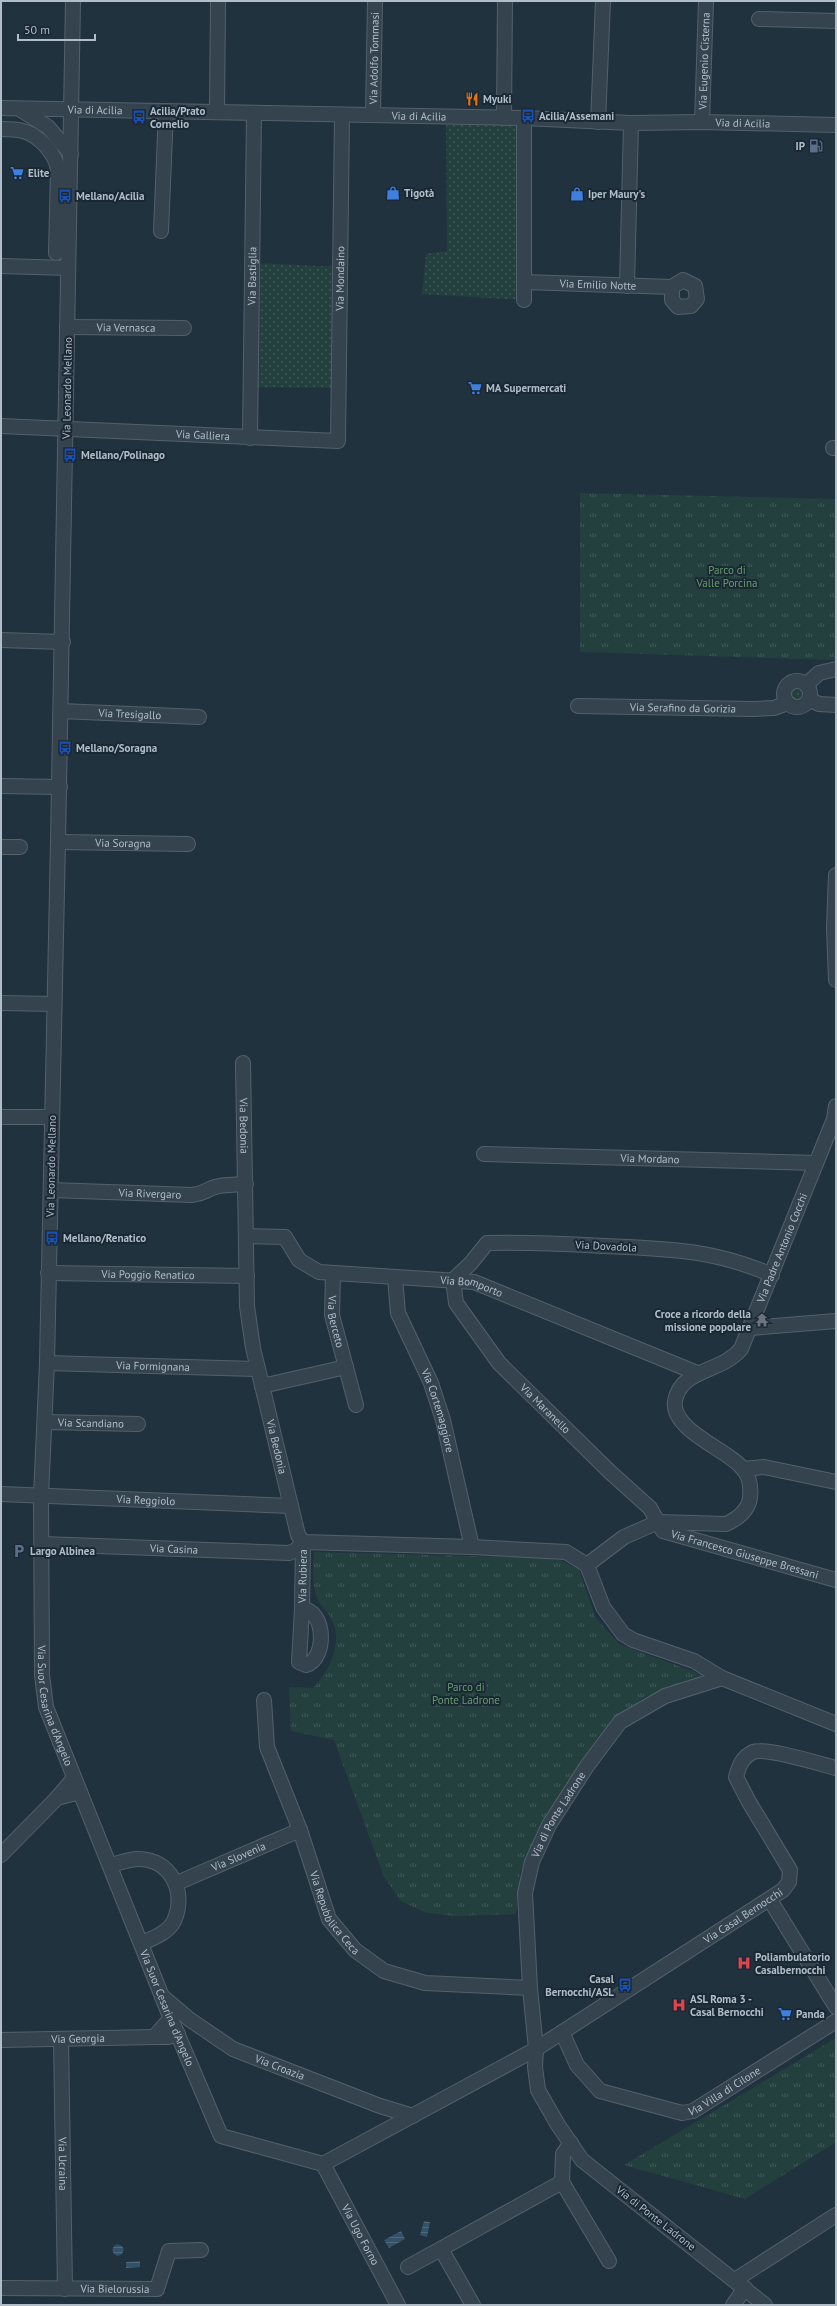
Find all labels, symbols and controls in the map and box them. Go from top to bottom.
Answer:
street label: Via Adolfo Tommasi [366,12,382,105]
street label: Via Eugenio Cisterna [695,12,713,111]
scale bar [18,16,95,42]
text: 50 m [24,22,50,37]
restaurant icon: Myuki [464,91,480,107]
place label: Myuki [483,92,511,106]
street label: Via di Acilia [66,102,123,117]
place label: Acilia/Prato Cornelio [150,104,205,131]
street label: Via di Acilia [390,108,447,124]
bus stop icon: Acilia/Assemani [520,108,536,124]
bus stop icon: Acilia/Prato Cornelio [131,109,147,125]
place label: Acilia/Assemani [539,109,614,123]
street label: Via di Acilia [714,115,770,131]
fuel station icon: IP [808,138,824,154]
place label: IP [796,139,806,153]
supermarket icon: Elite [9,165,25,181]
place label: Elite [28,166,50,180]
shop icon: Tigotà [385,185,401,201]
place label: Tigotà [404,186,434,200]
shop icon: Iper Maury's [569,186,585,202]
place label: Iper Maury's [588,187,646,201]
bus stop icon: Mellano/Acilia [57,188,73,204]
place label: Mellano/Acilia [76,189,145,203]
street label: Via Mondaino [333,246,347,312]
street label: Via Bastiglia [245,247,259,306]
street label: Via Emilio Notte [558,276,637,293]
street label: Via Vernasca [96,320,155,335]
street label: Via Leonardo Mellano [59,337,75,440]
supermarket icon: MA Supermercati [467,380,483,396]
place label: MA Supermercati [486,381,566,395]
street label: Via Galliera [175,427,230,443]
bus stop icon: Mellano/Polinago [62,447,78,463]
place label: Mellano/Polinago [81,448,165,462]
park label: Parco di Valle Porcina [696,563,757,590]
street label: Via Serafino da Gorizia [629,700,736,716]
street label: Via Tresigallo [97,706,162,722]
bus stop icon: Mellano/Soragna [57,740,73,756]
place label: Mellano/Soragna [76,741,157,755]
street label: Via Soragna [94,836,151,850]
street label: Via Bedonia [237,1097,251,1154]
street label: Via Leonardo Mellano [43,1115,59,1218]
street label: Via Mordano [619,1151,680,1166]
street label: Via Rivergaro [117,1185,182,1202]
street label: Via Padre Antonio Cocchi [753,1191,810,1306]
bus stop icon: Mellano/Renatico [44,1230,60,1246]
place label: Mellano/Renatico [63,1231,146,1245]
street label: Via Dovadola [574,1237,637,1255]
street label: Via Poggio Renatico [100,1267,195,1282]
street label: Via Bomporto [439,1273,505,1300]
street label: Via Berceto [325,1294,347,1349]
place label: Croce a ricordo della missione popolare [655,1307,751,1334]
temple icon: Croce a ricordo della missione popolare [754,1312,770,1328]
street label: Via Formignana [115,1358,190,1374]
street label: Via Cortemaggiore [418,1365,457,1454]
street label: Via Maranello [516,1380,573,1436]
street label: Via Scandiano [57,1415,124,1431]
street label: Via Bedonia [263,1417,290,1476]
street label: Via Reggiolo [115,1492,176,1508]
street label: Via Francesco Giuseppe Bressani [668,1526,820,1582]
street label: Via Casina [149,1541,198,1557]
parking icon: Largo Albinea [11,1543,27,1559]
place label: Largo Albinea [30,1544,95,1558]
street label: Via Rubiera [295,1549,310,1604]
street label: Via Suor Cesarina d'Angelo [35,1644,76,1768]
park label: Parco di Ponte Ladrone [432,1680,500,1707]
street label: Via di Ponte Ladrone [528,1768,589,1861]
street label: Via Slovenia [208,1839,268,1875]
street label: Via Repubblica Ceca [306,1868,362,1958]
street label: Via Casal Bernocchi [700,1885,785,1947]
street label: Via Suor Cesarina d'Angelo [137,1947,197,2068]
place label: Poliambulatorio Casalbernocchi [755,1950,830,1977]
hospital icon: Poliambulatorio Casalbernocchi [736,1955,752,1971]
place label: Casal Bernocchi/ASL [545,1972,615,1999]
bus stop icon: Casal Bernocchi/ASL [617,1977,633,1993]
place label: ASL Roma 3 - Casal Bernocchi [690,1992,764,2019]
hospital icon: ASL Roma 3 - Casal Bernocchi [671,1997,687,2013]
supermarket icon: Panda [777,2006,793,2022]
place label: Panda [796,2007,825,2021]
street label: Via Georgia [50,2031,105,2046]
street label: Via Croazia [252,2051,307,2083]
street label: Via Villa di Cilone [686,2063,764,2119]
street label: Via Ucraina [56,2136,70,2191]
street label: Via di Ponte Ladrone [613,2182,699,2254]
street label: Via Ugo Forno [338,2201,382,2268]
street label: Via Bielorussia [79,2282,150,2296]

